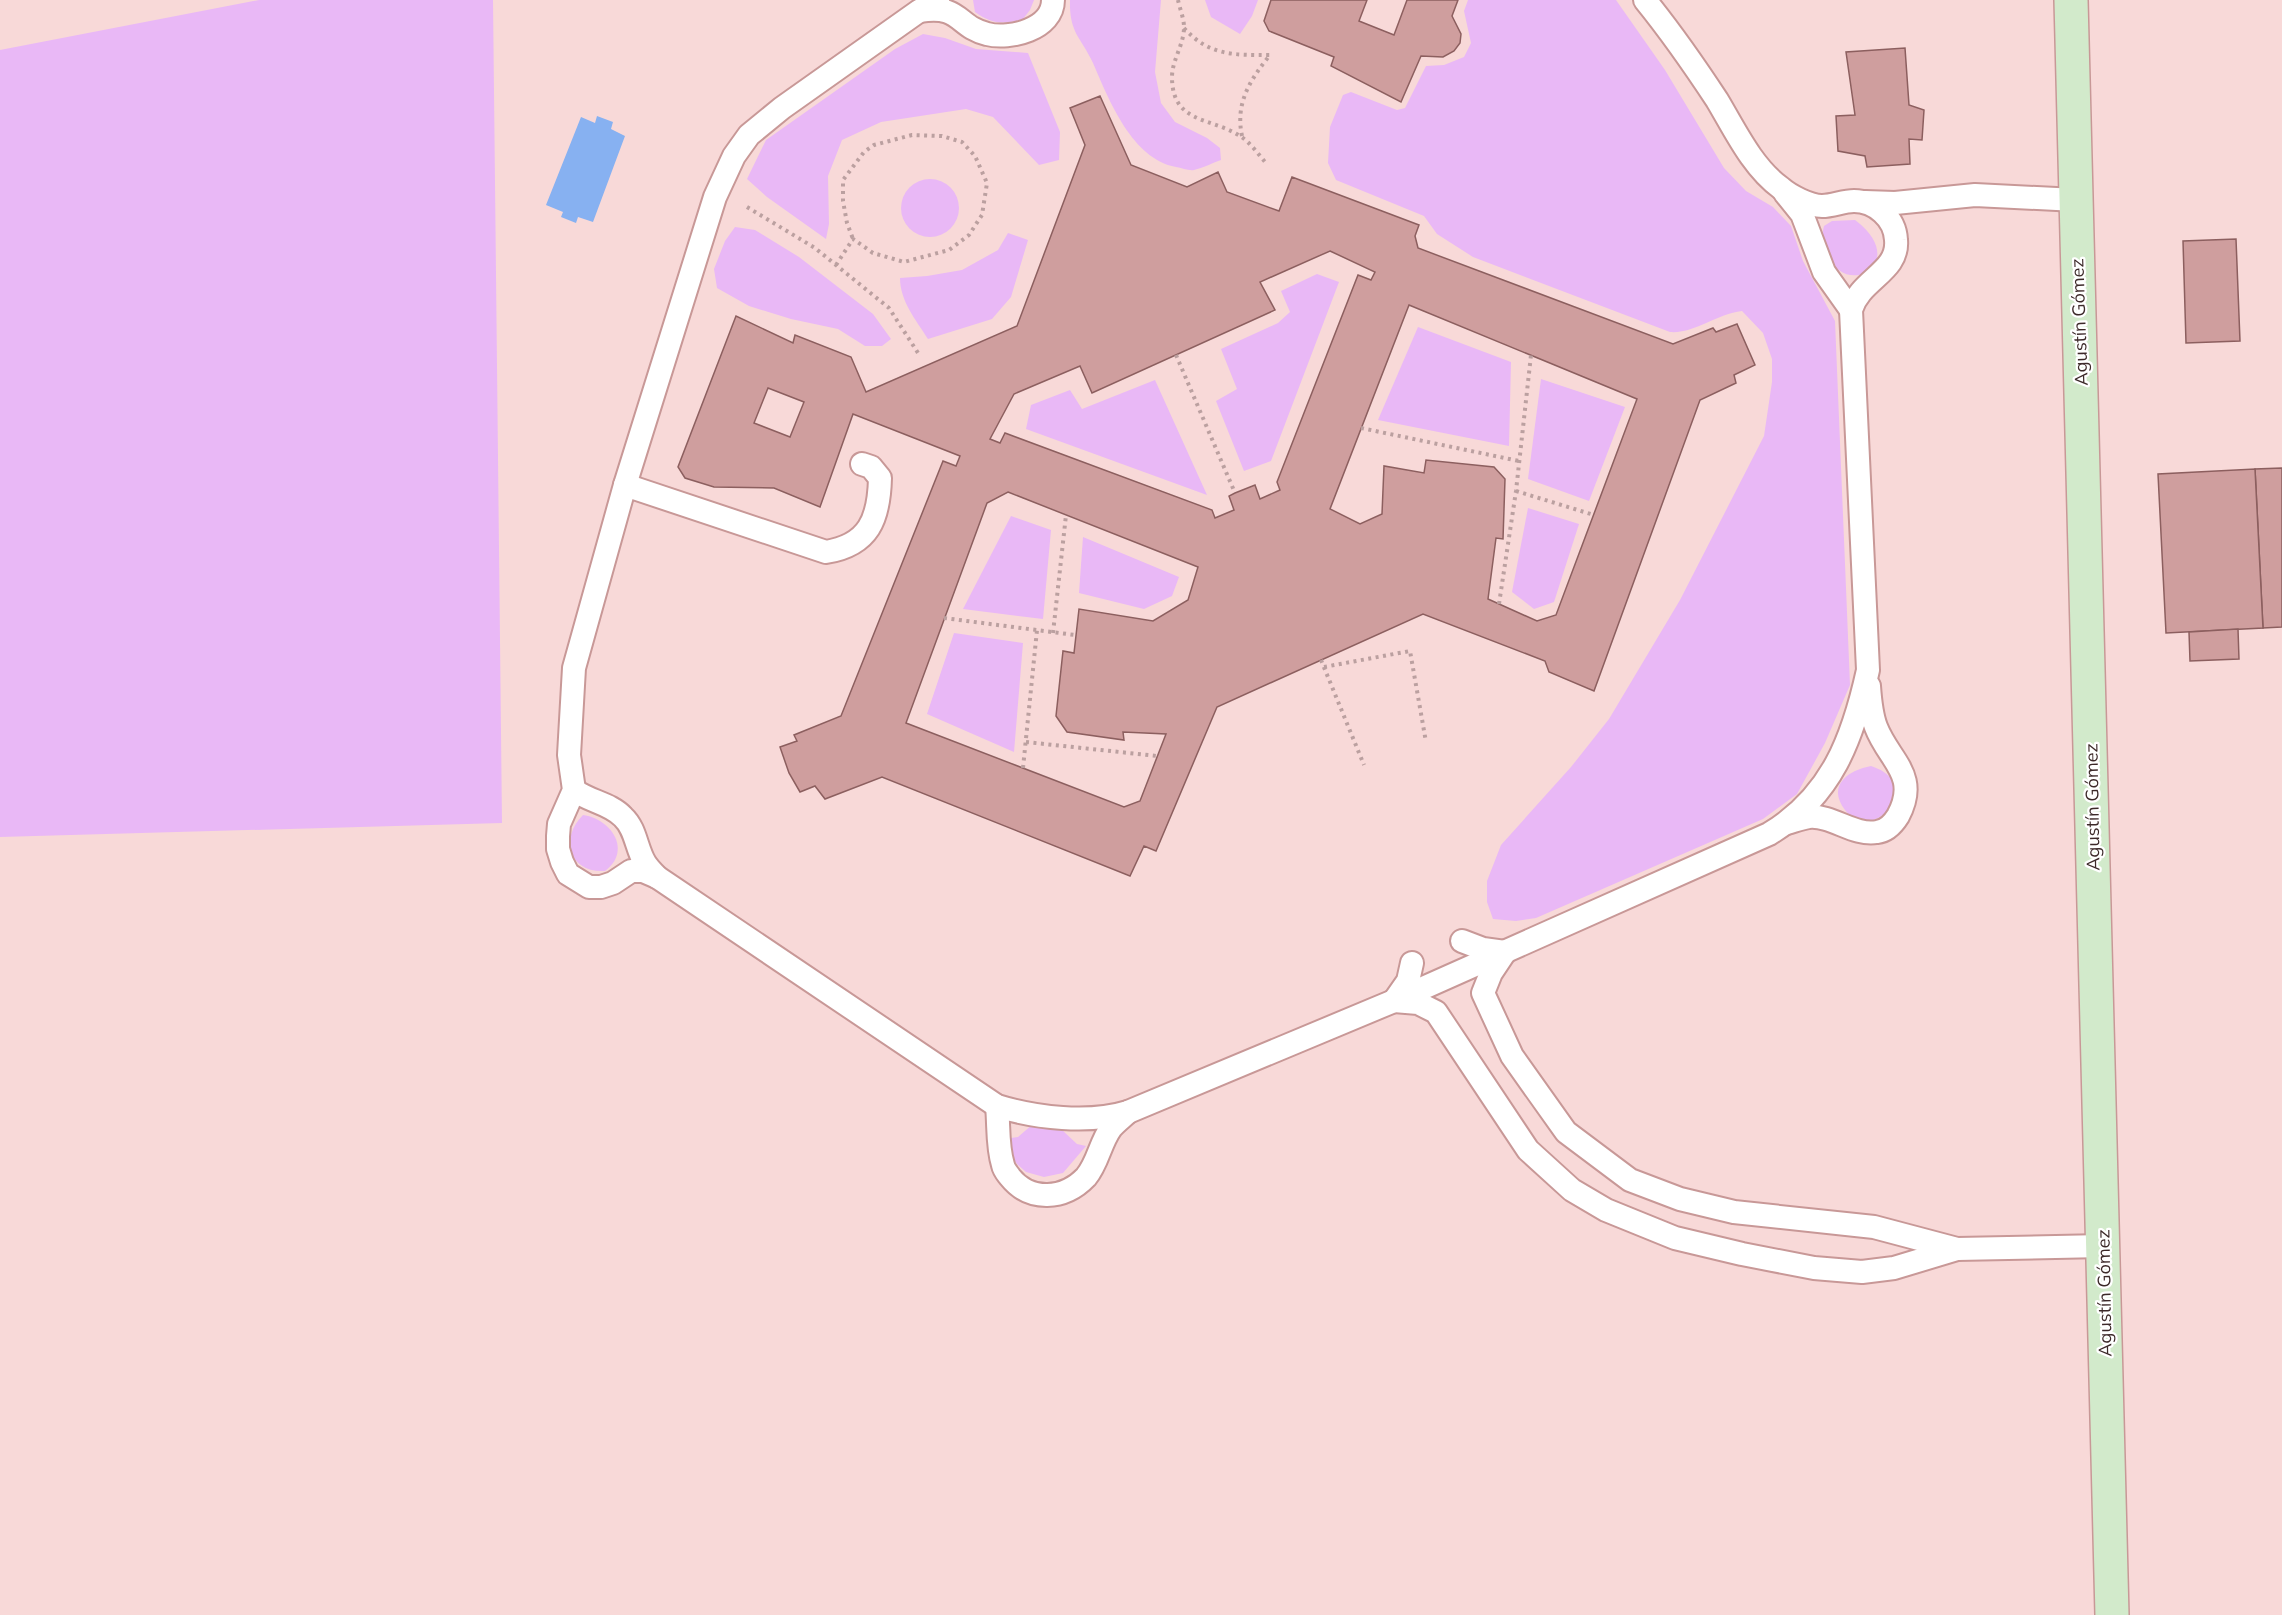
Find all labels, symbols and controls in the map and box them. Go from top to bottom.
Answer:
street label: Agustín Gómez [2065,258,2093,386]
street label: Agustín Gómez [2079,743,2105,871]
street label: Agustín Gómez [2091,1229,2117,1357]

